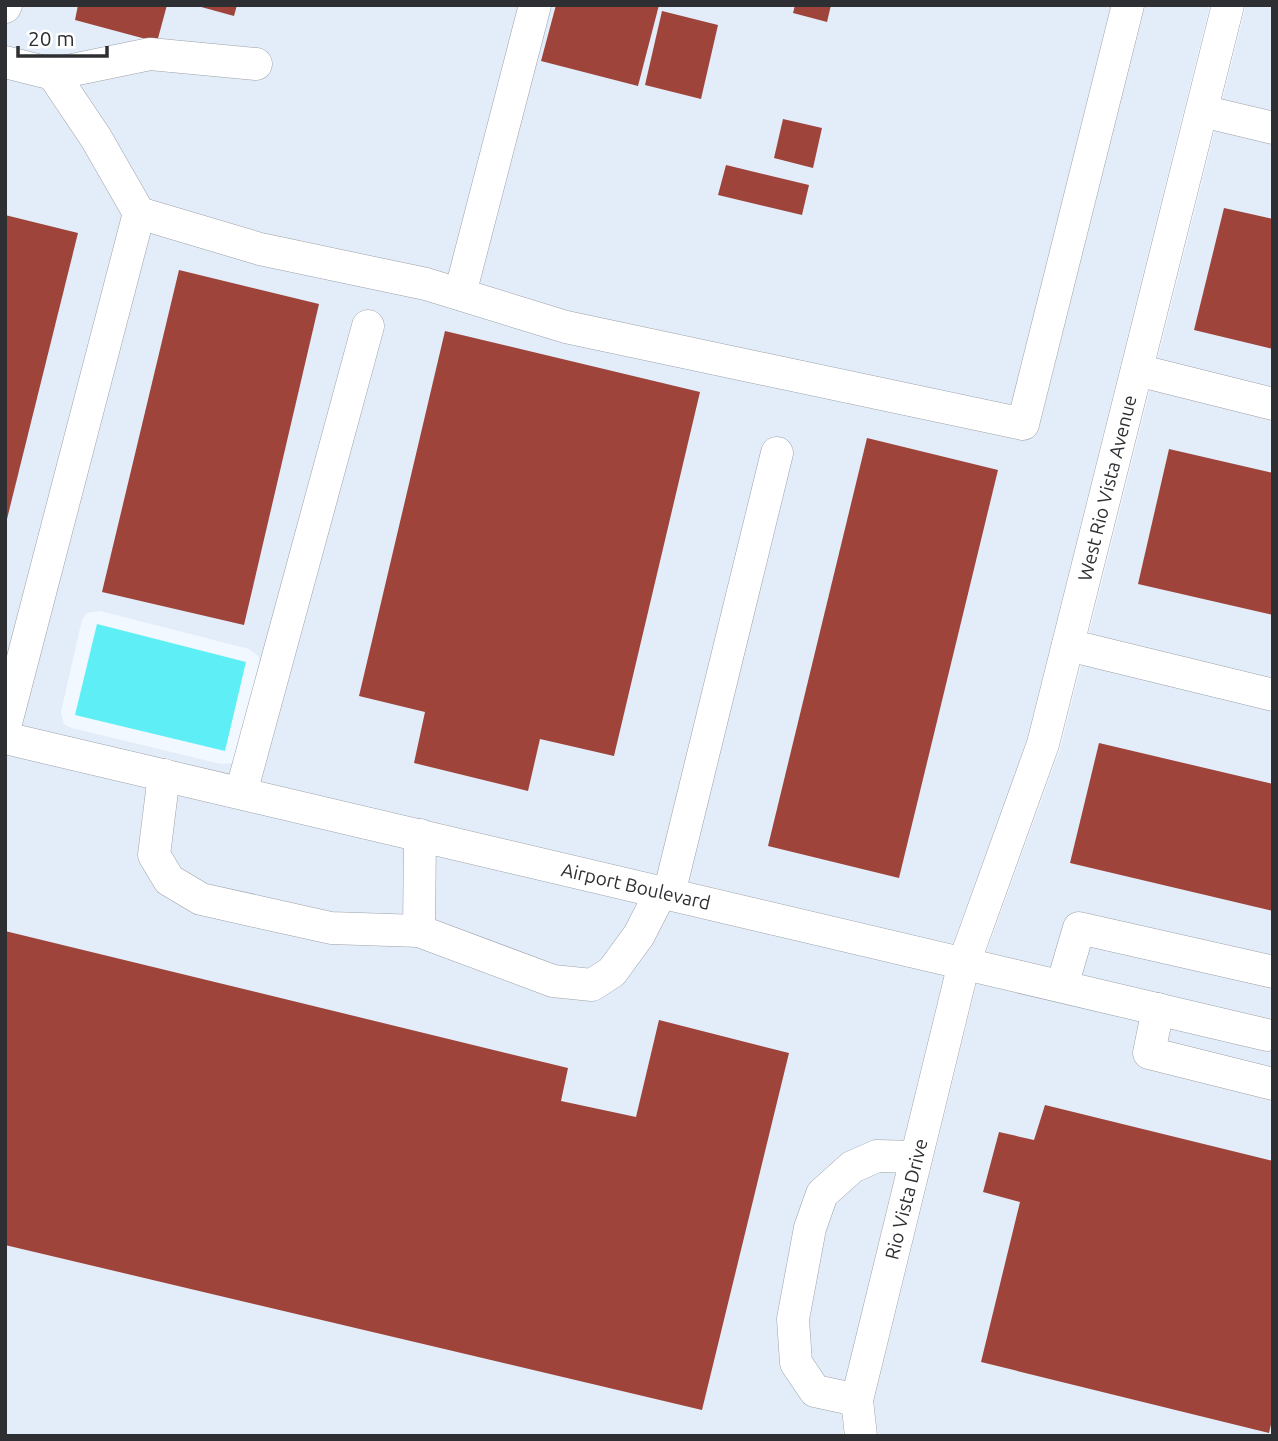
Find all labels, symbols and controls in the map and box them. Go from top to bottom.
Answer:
scale bar [18,14,107,58]
text: 20 m [28,26,75,50]
street label: West Rio Vista Avenue [1073,393,1141,583]
street label: Airport Boulevard [559,858,713,914]
street label: Rio Vista Drive [880,1136,932,1262]

